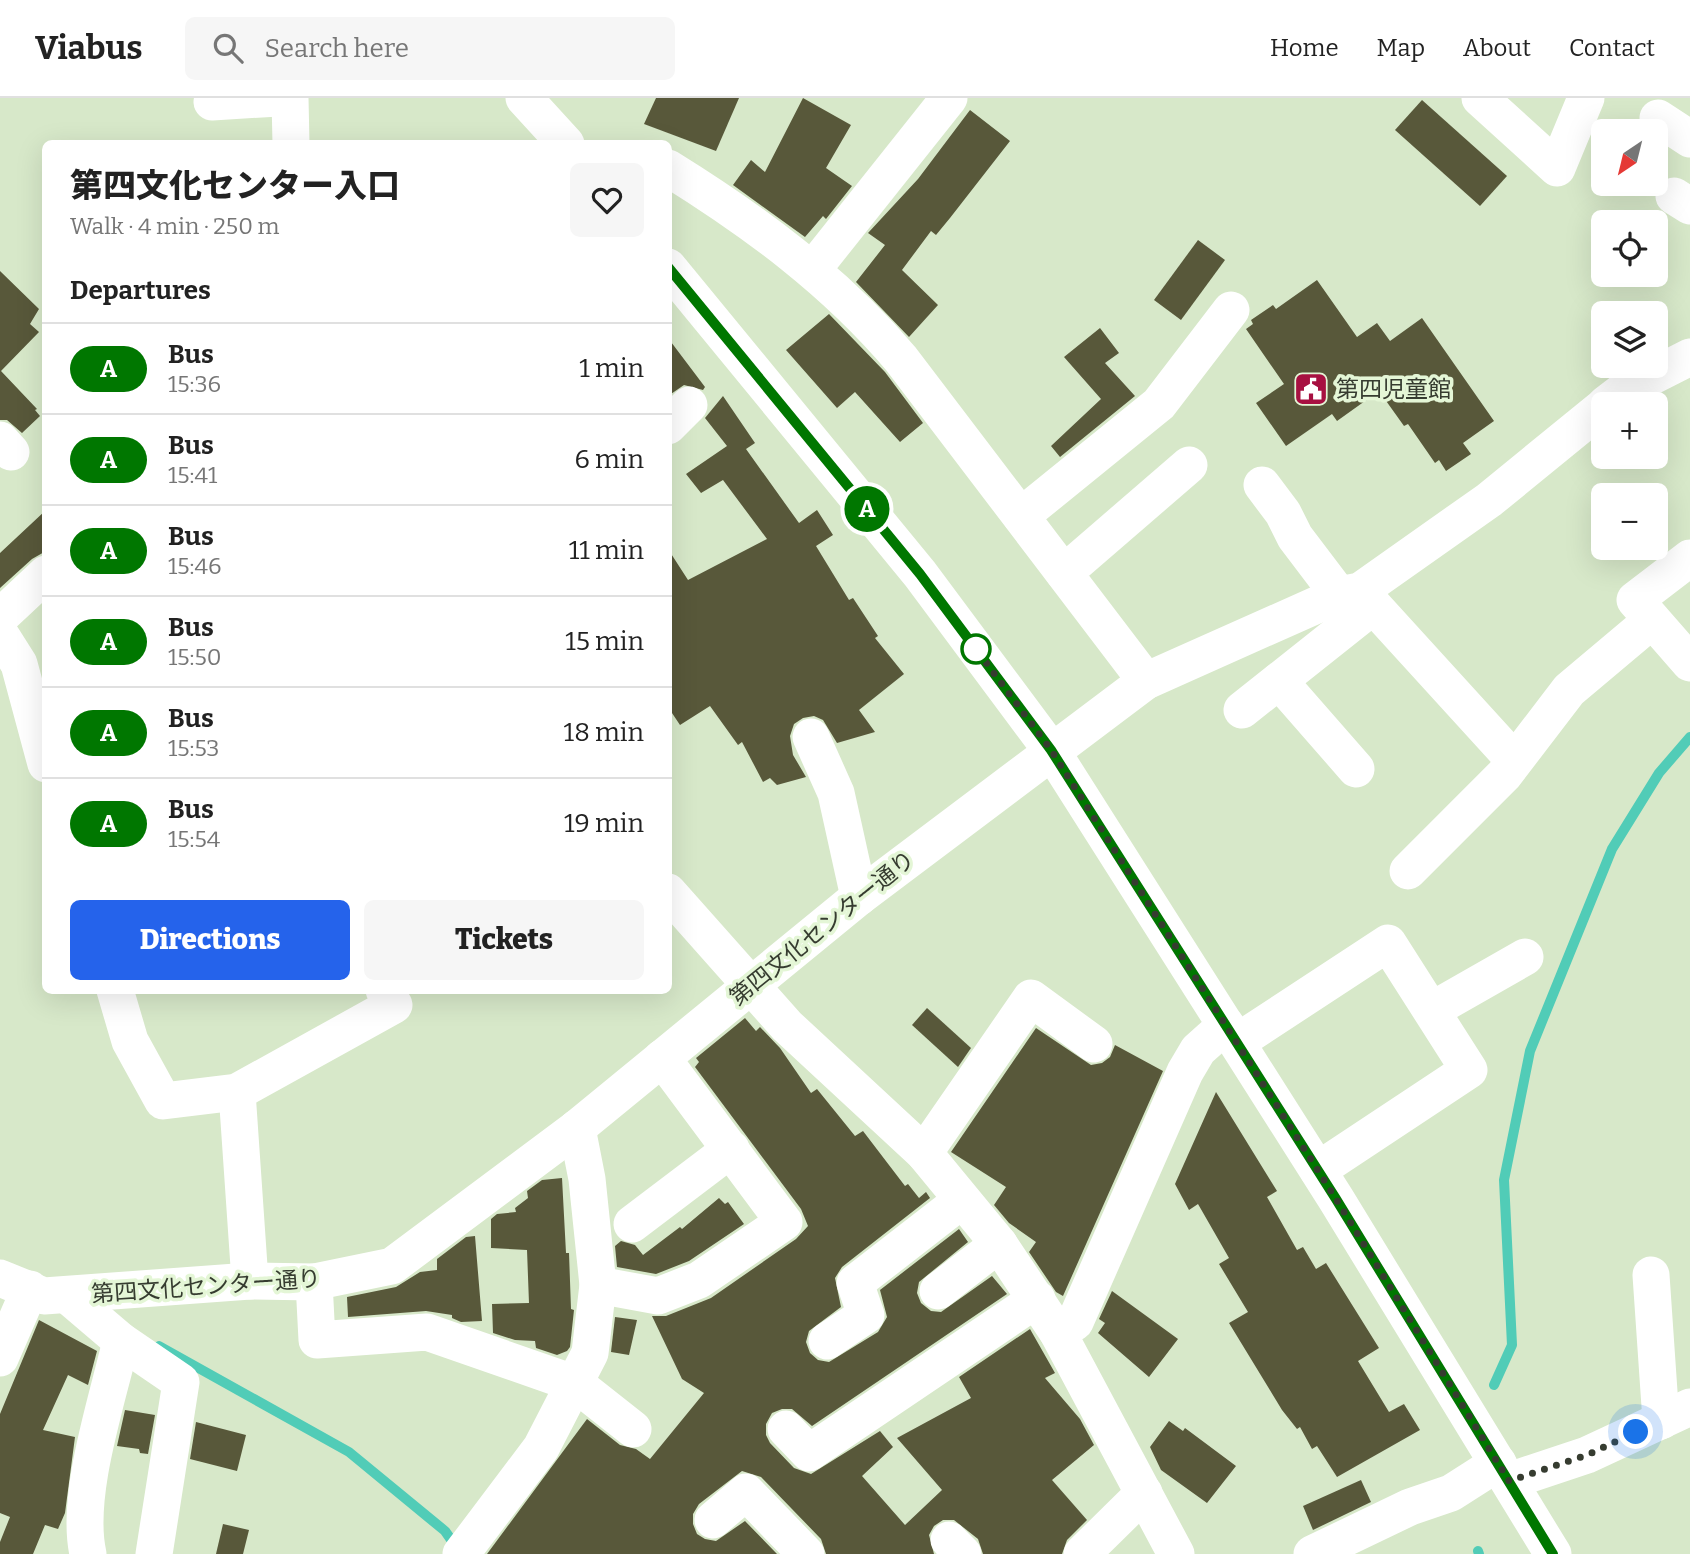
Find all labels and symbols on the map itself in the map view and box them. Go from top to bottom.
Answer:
north arrow [1591,119,1668,196]
public building icon: 第四児童館 [1292,370,1330,408]
place label: 第四児童館 [1336,375,1451,403]
line badge: A [844,486,890,532]
unlabelled marker [961,634,991,664]
street label: 第四文化センター通り [724,845,920,1011]
street label: 第四文化センター通り [90,1264,322,1308]
your location [1618,1414,1653,1449]

